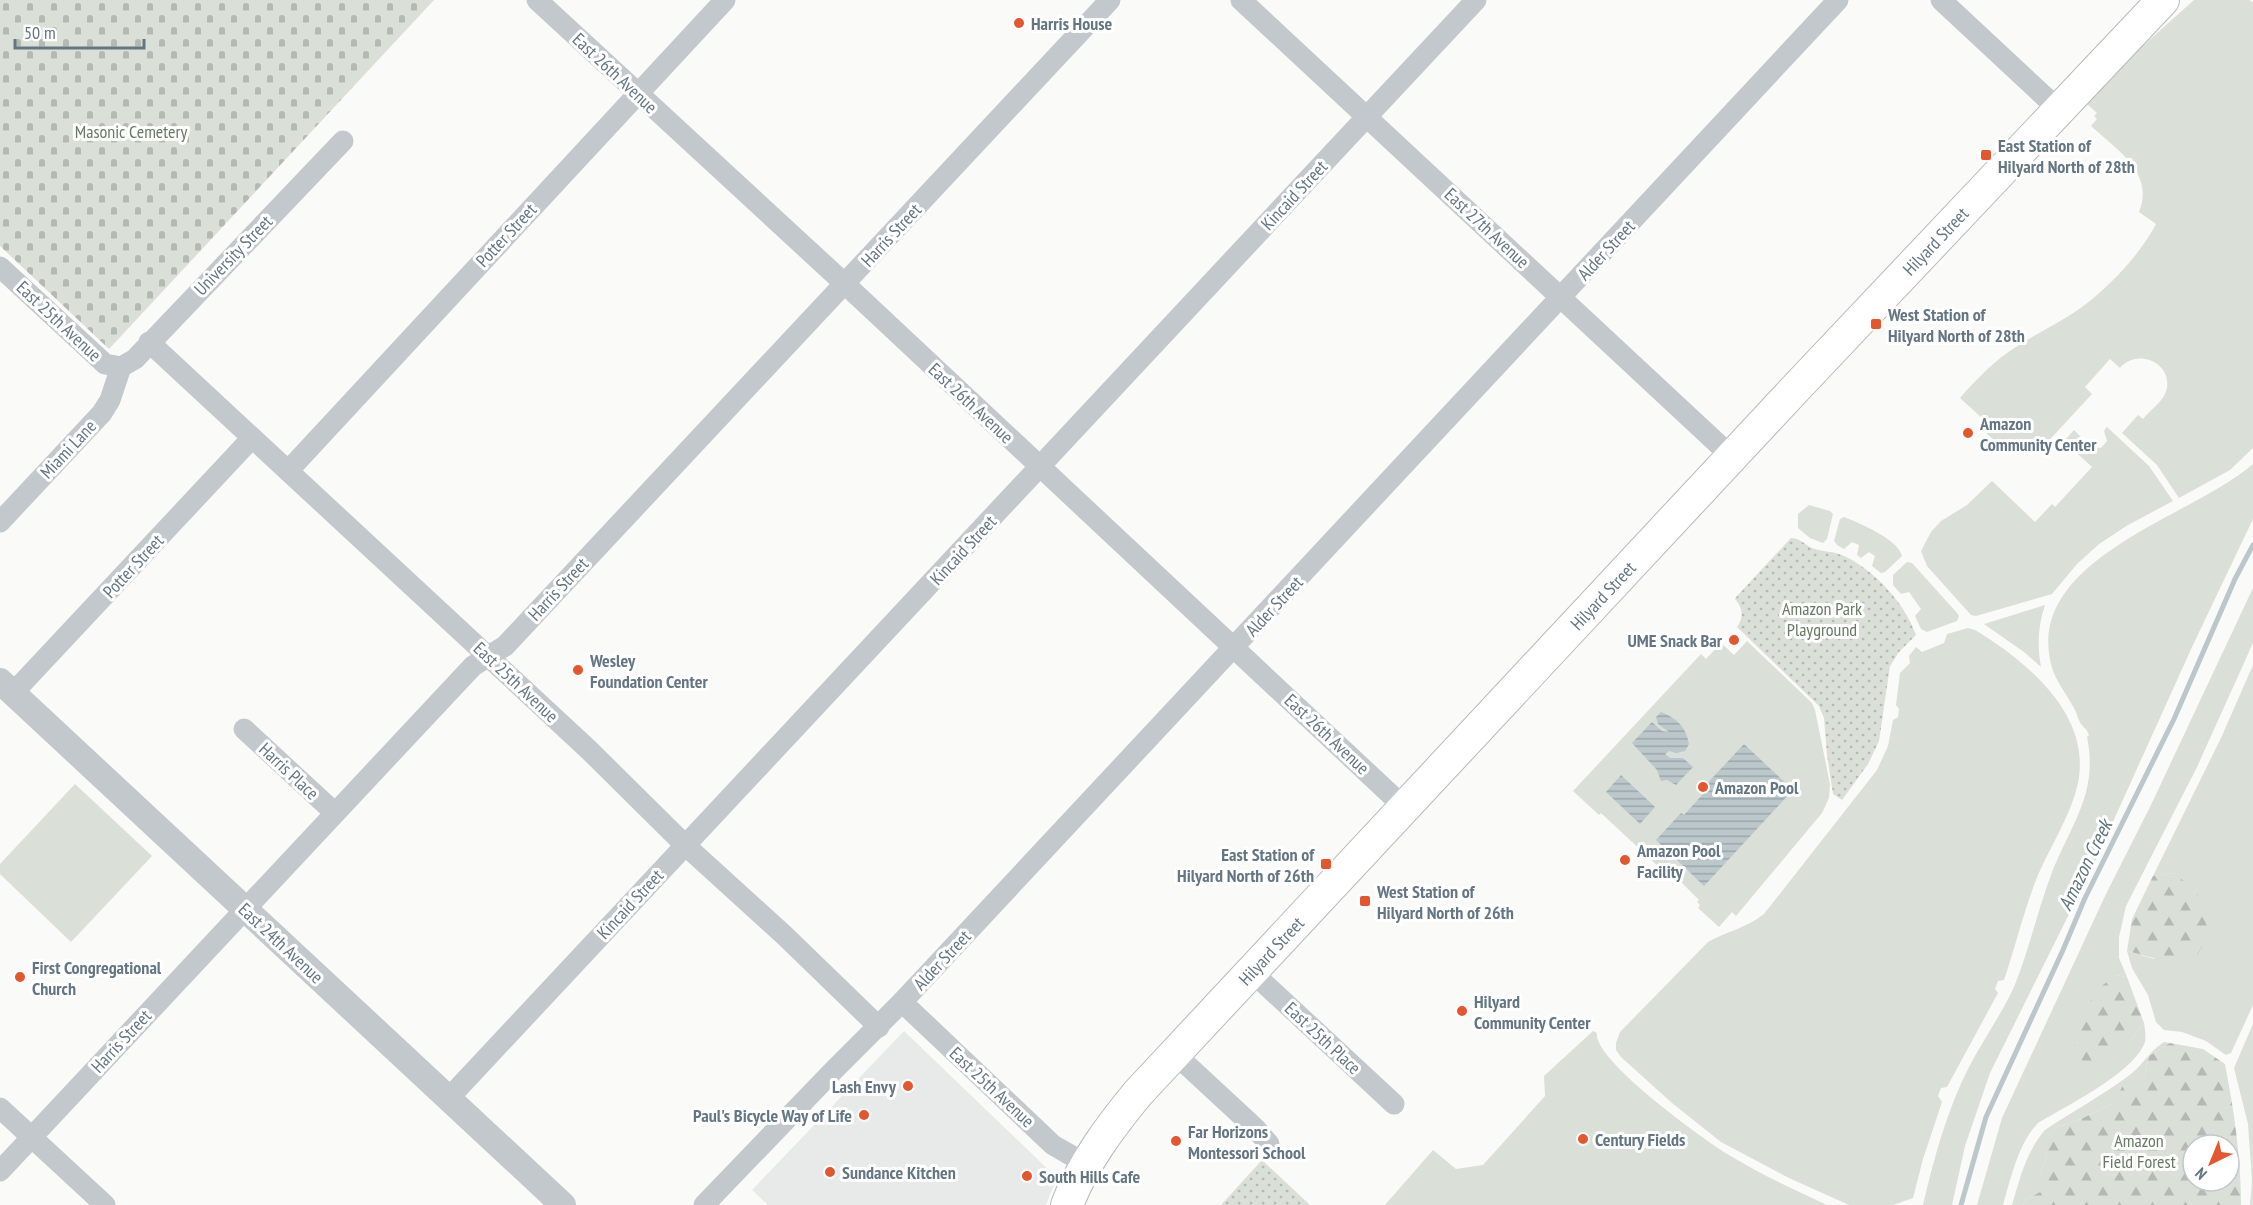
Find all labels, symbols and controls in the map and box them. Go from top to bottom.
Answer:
scale bar [15,12,144,50]
place label: Harris House [1031,12,1113,35]
marker: Harris House [1012,16,1026,30]
text: 50 m [24,21,56,44]
street label: East 26th Avenue [568,28,662,118]
park label: Masonic Cemetery [75,120,187,143]
place label: East Station of Hilyard North of 28th [1998,134,2135,178]
marker: East Station of Hilyard North of 28th [1979,148,1993,162]
street label: Kincaid Street [1256,155,1332,235]
street label: East 27th Avenue [1440,183,1534,273]
street label: Potter Street [471,198,541,272]
street label: Harris Street [856,199,926,271]
street label: Hilyard Street [1897,202,1973,280]
street label: University Street [189,210,277,300]
street label: Alder Street [1572,215,1640,285]
street label: East 25th Avenue [12,276,106,366]
place label: West Station of Hilyard North of 28th [1887,303,2025,347]
marker: West Station of Hilyard North of 28th [1869,317,1883,331]
street label: East 26th Avenue [924,358,1018,448]
place label: Amazon Community Center [1979,412,2097,456]
street label: Miami Lane [35,415,101,483]
marker: Amazon Community Center [1961,426,1975,440]
street label: Kincaid Street [925,510,1001,590]
street label: Potter Street [98,529,168,603]
street label: Harris Street [523,553,593,625]
street label: Hilyard Street [1565,556,1640,634]
street label: Alder Street [1240,571,1308,641]
park label: Amazon Park Playground [1782,597,1862,641]
place label: UME Snack Bar [1627,629,1723,652]
marker: UME Snack Bar [1727,633,1741,647]
street label: East 25th Avenue [469,637,563,727]
place label: Wesley Foundation Center [589,649,708,693]
marker: Wesley Foundation Center [571,663,585,677]
street label: East 26th Avenue [1280,689,1374,779]
street label: Harris Place [254,737,324,805]
place label: Amazon Pool [1714,776,1799,799]
marker: Amazon Pool [1696,780,1710,794]
water label: Amazon Creek [2052,813,2119,915]
place label: Amazon Pool Facility [1636,839,1721,883]
place label: East Station of Hilyard North of 26th [1177,843,1315,887]
marker: Amazon Pool Facility [1618,853,1632,867]
marker: East Station of Hilyard North of 26th [1319,857,1333,871]
street label: Kincaid Street [592,864,668,944]
place label: West Station of Hilyard North of 26th [1376,880,1514,924]
marker: West Station of Hilyard North of 26th [1358,894,1372,908]
street label: East 24th Avenue [234,898,328,988]
street label: Hilyard Street [1233,911,1309,990]
street label: Alder Street [908,925,976,995]
place label: First Congregational Church [32,956,162,1000]
marker: First Congregational Church [13,970,27,984]
place label: Hilyard Community Center [1474,990,1591,1034]
street label: East 25th Place [1280,997,1366,1079]
marker: Hilyard Community Center [1455,1004,1469,1018]
street label: Harris Street [86,1005,156,1077]
street label: East 25th Avenue [945,1042,1039,1132]
place label: Lash Envy [832,1075,897,1098]
marker: Lash Envy [901,1079,915,1093]
place label: Paul's Bicycle Way of Life [693,1104,852,1127]
marker: Paul's Bicycle Way of Life [857,1108,871,1122]
place label: Far Horizons Montessori School [1188,1120,1306,1164]
place label: Century Fields [1595,1128,1685,1151]
park label: Amazon Field Forest [2102,1129,2176,1173]
marker: Century Fields [1576,1132,1590,1146]
north arrow [2181,1133,2241,1193]
marker: Far Horizons Montessori School [1169,1134,1183,1148]
place label: Sundance Kitchen [842,1161,956,1184]
text: N [2191,1164,2211,1184]
marker: Sundance Kitchen [823,1165,837,1179]
place label: South Hills Cafe [1039,1165,1140,1188]
marker: South Hills Cafe [1020,1169,1034,1183]

